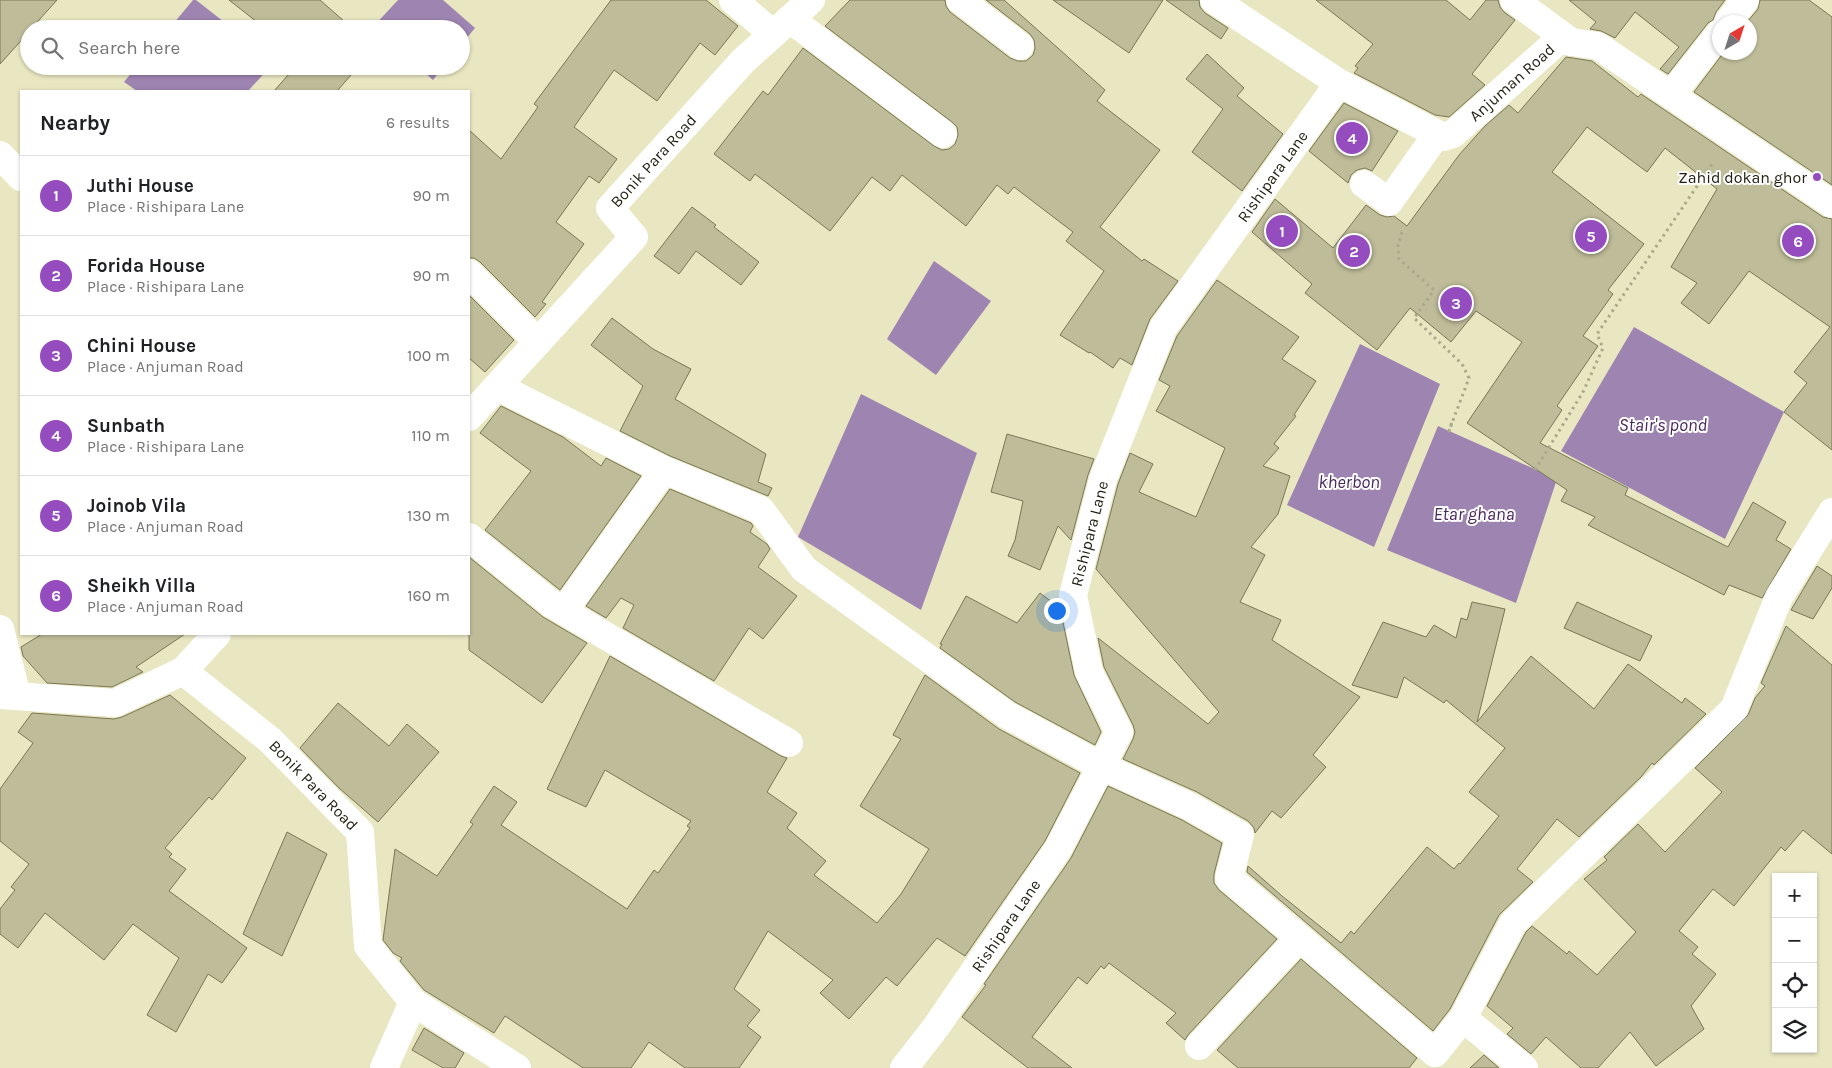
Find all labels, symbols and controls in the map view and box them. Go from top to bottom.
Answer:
north arrow [1712,15,1757,60]
search box [20,20,470,75]
icon: search [38,34,66,62]
text: Search here [78,37,180,59]
street label: Anjuman Road [1465,40,1559,125]
street label: Bonik Para Road [606,110,700,211]
text: Nearby [40,111,110,135]
text: 6 results [386,113,450,132]
pin: 4 [1336,119,1368,157]
street label: Rishipara Lane [1233,127,1312,226]
place label: Zahid dokan ghor [1678,168,1807,187]
marker: Zahid dokan ghor [1811,171,1823,183]
text: Juthi House [87,175,194,197]
text: 1 [53,186,59,205]
text: 90 m [412,186,450,205]
text: Place · Rishipara Lane [87,197,244,216]
pin: 1 [1266,212,1298,250]
pin: 5 [1575,217,1607,255]
pin: 6 [1782,222,1814,260]
pin: 2 [1338,232,1370,270]
text: Forida House [87,255,205,277]
text: 2 [51,266,61,285]
text: 90 m [412,266,450,285]
text: Place · Rishipara Lane [87,277,244,296]
pin: 3 [1440,284,1472,322]
text: Chini House [87,335,196,357]
text: 3 [51,346,61,365]
text: 100 m [407,346,450,365]
text: Place · Anjuman Road [87,357,244,376]
water label: Stair's pond [1619,414,1708,436]
text: Sunbath [87,415,165,437]
text: 4 [51,426,61,445]
text: 110 m [411,426,450,445]
text: Place · Rishipara Lane [87,437,244,456]
water label: kherbon [1318,471,1380,493]
street label: Rishipara Lane [1067,479,1112,588]
text: Joinob Vila [87,495,186,517]
water label: Etar ghana [1433,503,1515,525]
text: 5 [51,506,61,525]
text: 130 m [407,506,450,525]
text: Place · Anjuman Road [87,517,244,536]
text: Sheikh Villa [87,575,196,597]
text: 6 [51,586,61,605]
text: 160 m [407,586,450,605]
text: Place · Anjuman Road [87,597,244,616]
your location [1044,598,1070,624]
street label: Bonik Para Road [265,736,362,834]
map controls [1772,873,1817,1053]
button: + [1772,873,1817,918]
street label: Rishipara Lane [968,876,1044,976]
button: − [1772,918,1817,963]
button: locate [1772,963,1817,1008]
button: layers [1772,1008,1817,1053]

